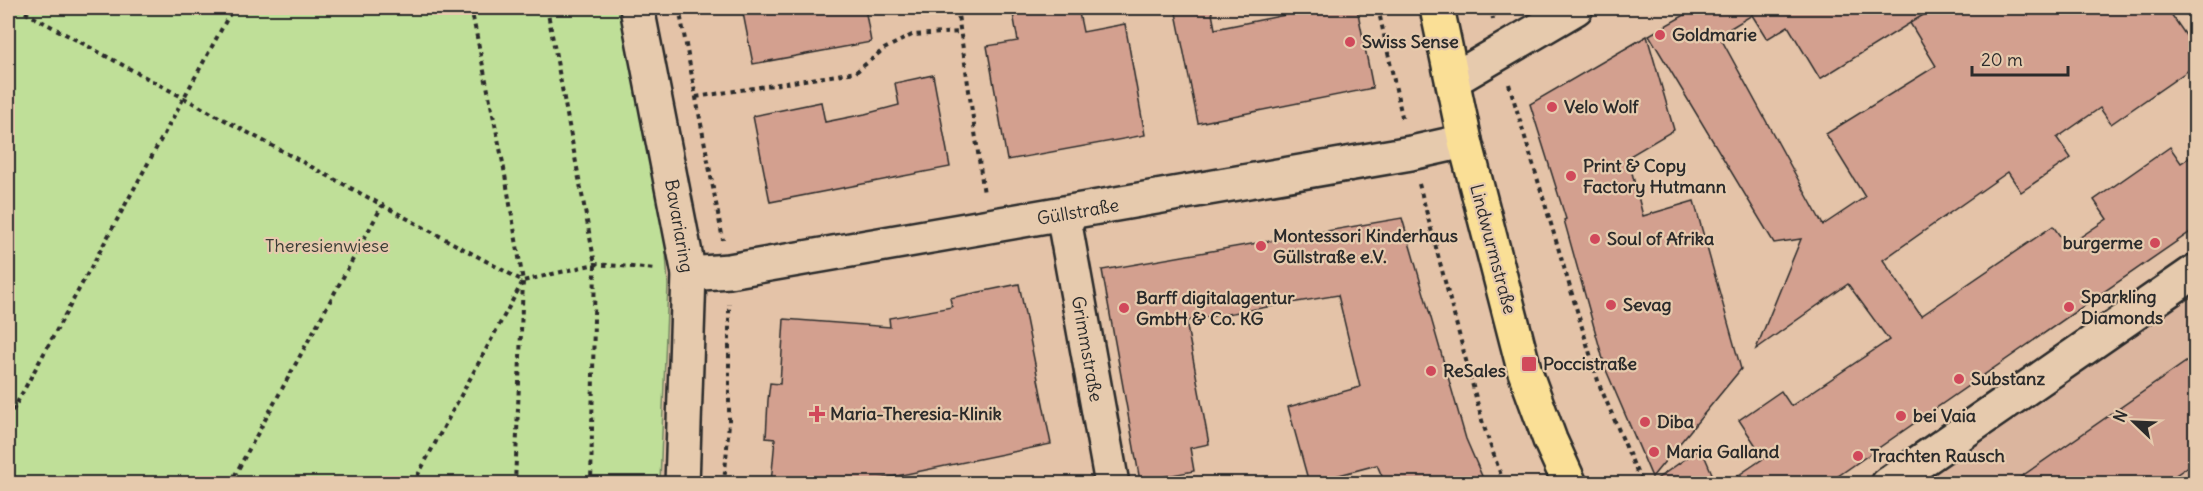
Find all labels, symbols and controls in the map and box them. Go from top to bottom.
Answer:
place label: Goldmarie [1672,23,1757,46]
marker: Goldmarie [1653,28,1667,42]
place label: Swiss Sense [1362,30,1459,53]
marker: Swiss Sense [1343,35,1357,49]
scale bar [1972,39,2068,77]
text: 20 m [1981,48,2023,71]
place label: Velo Wolf [1564,95,1640,118]
marker: Velo Wolf [1545,100,1559,114]
place label: Print & Copy Factory Hutmann [1583,154,1727,198]
marker: Print & Copy Factory Hutmann [1564,169,1578,183]
street label: Bavariaring [660,177,699,274]
street label: Lindwurmstraße [1465,181,1522,316]
street label: Güllstraße [1035,193,1121,230]
place label: Montessori Kinderhaus Güllstraße e.V. [1273,224,1458,268]
place label: Soul of Afrika [1607,227,1714,250]
place label: burgerme [2063,231,2143,254]
marker: Soul of Afrika [1588,232,1602,246]
park label: Theresienwiese [265,234,389,257]
marker: burgerme [2148,236,2162,250]
marker: Montessori Kinderhaus Güllstraße e.V. [1254,239,1268,253]
place label: Sparkling Diamonds [2081,285,2163,329]
place label: Barff digitalagentur GmbH & Co. KG [1136,286,1295,330]
place label: Sevag [1623,293,1672,316]
street label: Grimmstraße [1067,294,1108,404]
marker: Sevag [1604,298,1618,312]
marker: Sparkling Diamonds [2062,300,2076,314]
marker: Barff digitalagentur GmbH & Co. KG [1117,301,1131,315]
place label: Poccistraße [1543,352,1637,375]
marker: Poccistraße [1520,355,1538,373]
place label: ReSales [1443,359,1506,382]
marker: ReSales [1424,364,1438,378]
place label: Substanz [1971,367,2045,390]
marker: Substanz [1952,372,1966,386]
north arrow [2104,392,2164,452]
place label: Maria-Theresia-Klinik [830,402,1002,425]
place label: bei Vaia [1913,404,1976,427]
marker: Maria-Theresia-Klinik [808,405,826,423]
text: N [2109,407,2132,425]
marker: bei Vaia [1894,409,1908,423]
place label: Diba [1657,410,1694,433]
marker: Diba [1638,415,1652,429]
place label: Maria Galland [1666,440,1780,463]
place label: Trachten Rausch [1870,444,2006,467]
marker: Maria Galland [1647,445,1661,459]
marker: Trachten Rausch [1851,449,1865,463]

